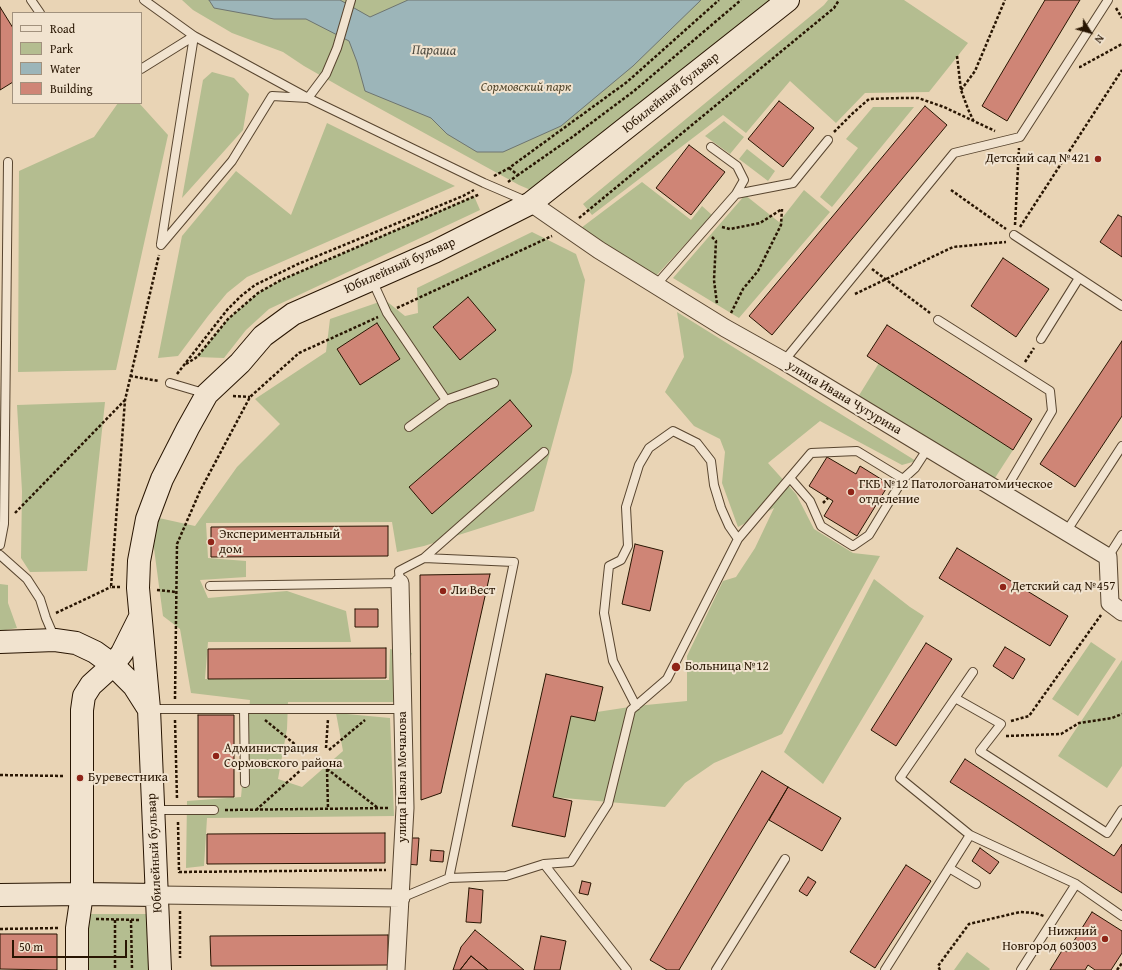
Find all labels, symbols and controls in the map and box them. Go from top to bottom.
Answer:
legend [12,12,142,104]
north arrow [1070,12,1110,52]
text: Road [50,20,75,37]
text: N [1091,31,1108,47]
text: Park [50,40,73,57]
water label: Параша [412,42,456,60]
street label: Юбилейный бульвар [620,49,722,137]
text: Water [50,60,80,77]
text: Building [50,80,93,97]
park label: Сормовский парк [481,80,571,96]
place label: Детский сад №421 [985,151,1090,167]
marker: Детский сад №421 [1093,154,1103,164]
street label: Юбилейный бульвар [342,235,458,297]
street label: улица Ивана Чугурина [784,358,904,438]
place label: ГКБ №12 Патологоанатомическое отделение [859,477,1053,508]
marker: ГКБ №12 Патологоанатомическое отделение [846,487,856,497]
place label: Экспериментальный дом [219,527,340,558]
marker: Экспериментальный дом [206,537,216,547]
place label: Детский сад №457 [1011,579,1116,595]
marker: Детский сад №457 [998,582,1008,592]
place label: Ли Вест [451,583,495,599]
marker: Ли Вест [438,586,448,596]
place label: Больница №12 [685,659,769,675]
marker: Больница №12 [670,661,682,673]
street label: улица Павла Мочалова [395,711,411,843]
place label: Администрация Сормовского района [224,741,342,772]
marker: Администрация Сормовского района [211,751,221,761]
place label: Буревестника [88,770,168,786]
marker: Буревестника [75,773,85,783]
street label: Юбилейный бульвар [144,793,166,913]
place label: Нижний Новгород 603003 [1002,924,1097,955]
scale bar [14,932,129,958]
marker: Нижний Новгород 603003 [1100,934,1110,944]
text: 50 m [19,938,43,955]

